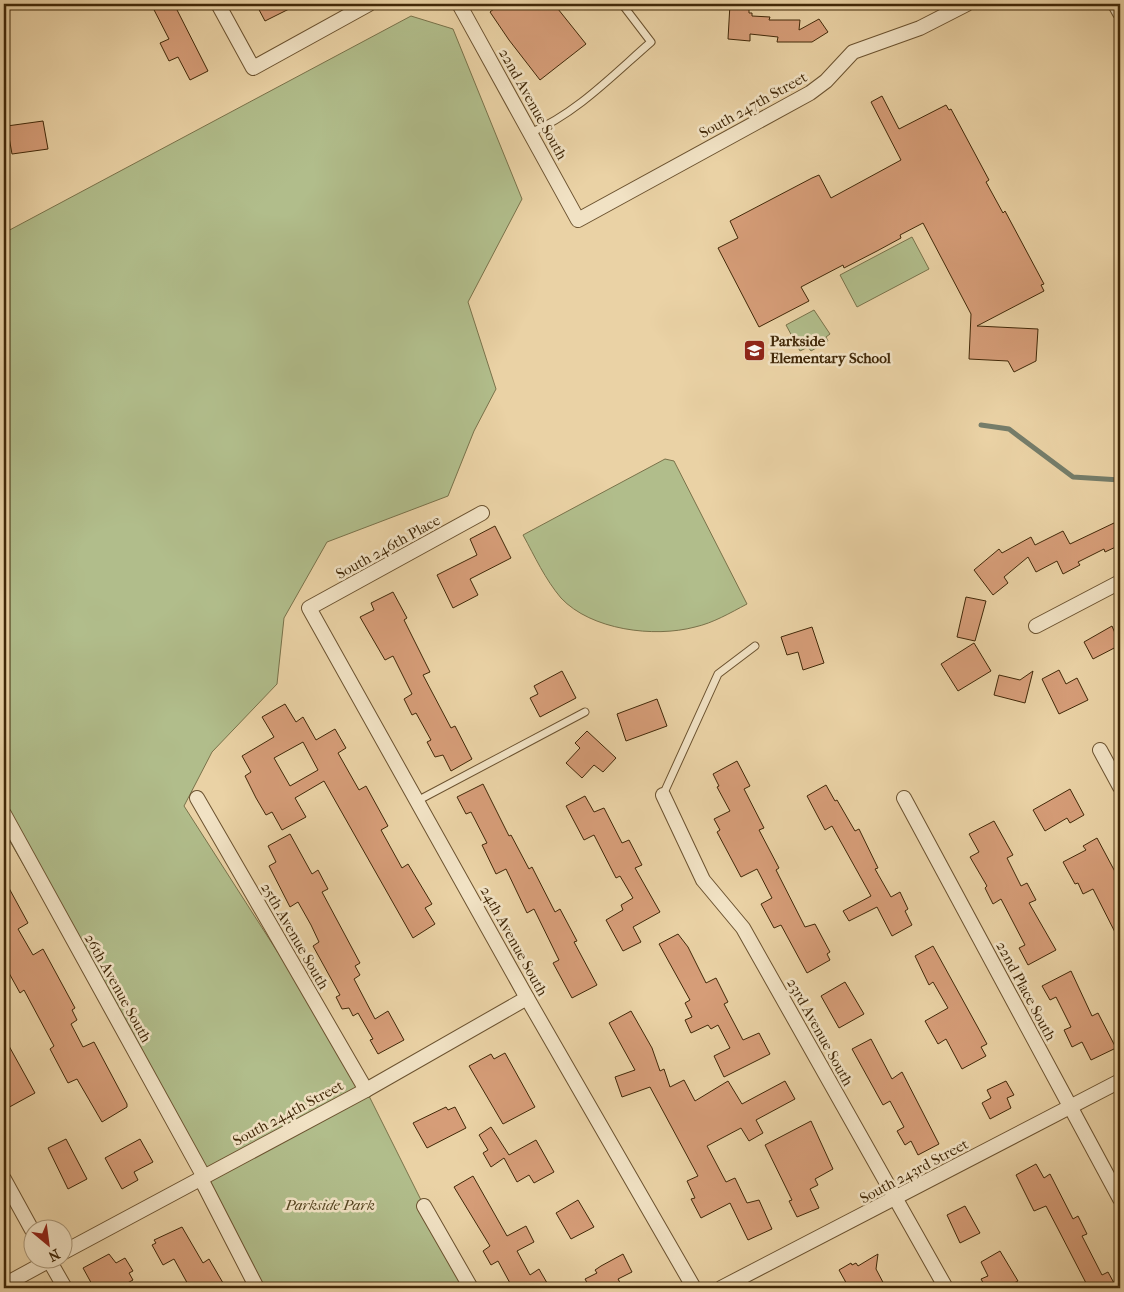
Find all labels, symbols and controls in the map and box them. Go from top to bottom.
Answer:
street label: 22nd Avenue South [495,45,571,163]
street label: South 247th Street [696,68,811,142]
place label: Parkside Elementary School [770,332,892,367]
school or university icon: Parkside Elementary School [742,338,766,362]
street label: South 246th Place [333,511,444,583]
street label: 25th Avenue South [257,879,333,993]
street label: 24th Avenue South [476,883,552,999]
street label: 26th Avenue South [81,930,156,1046]
street label: 22nd Place South [992,938,1060,1044]
street label: 23rd Avenue South [783,975,857,1090]
street label: South 244th Street [230,1076,347,1150]
street label: South 243rd Street [857,1134,972,1207]
park label: Parkside Park [284,1196,375,1214]
north arrow [22,1220,72,1270]
text: N [45,1245,63,1265]

